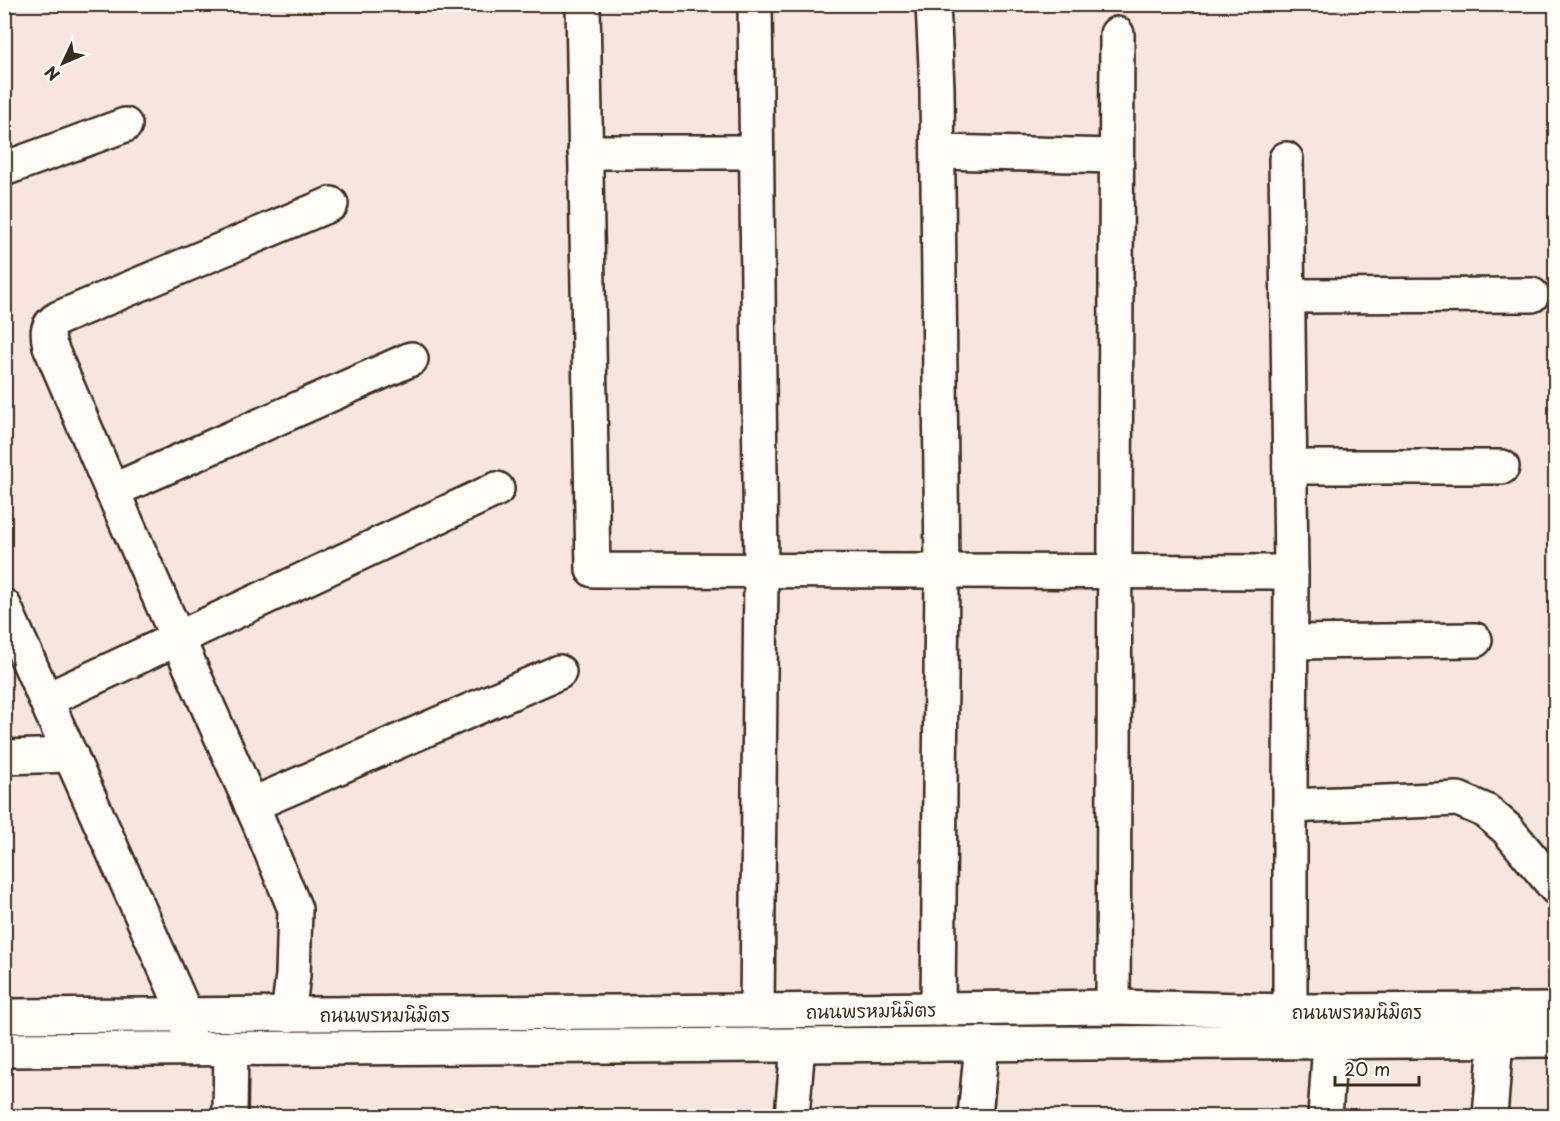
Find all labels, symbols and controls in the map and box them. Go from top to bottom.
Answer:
north arrow [33,33,93,93]
text: N [38,61,65,87]
street label: ถนนพรหมนิมิตร [806,995,936,1025]
street label: ถนนพรหมนิมิตร [1292,998,1422,1025]
street label: ถนนพรหมนิมิตร [320,1001,450,1028]
scale bar [1335,1049,1419,1087]
text: 20 m [1344,1055,1390,1082]

